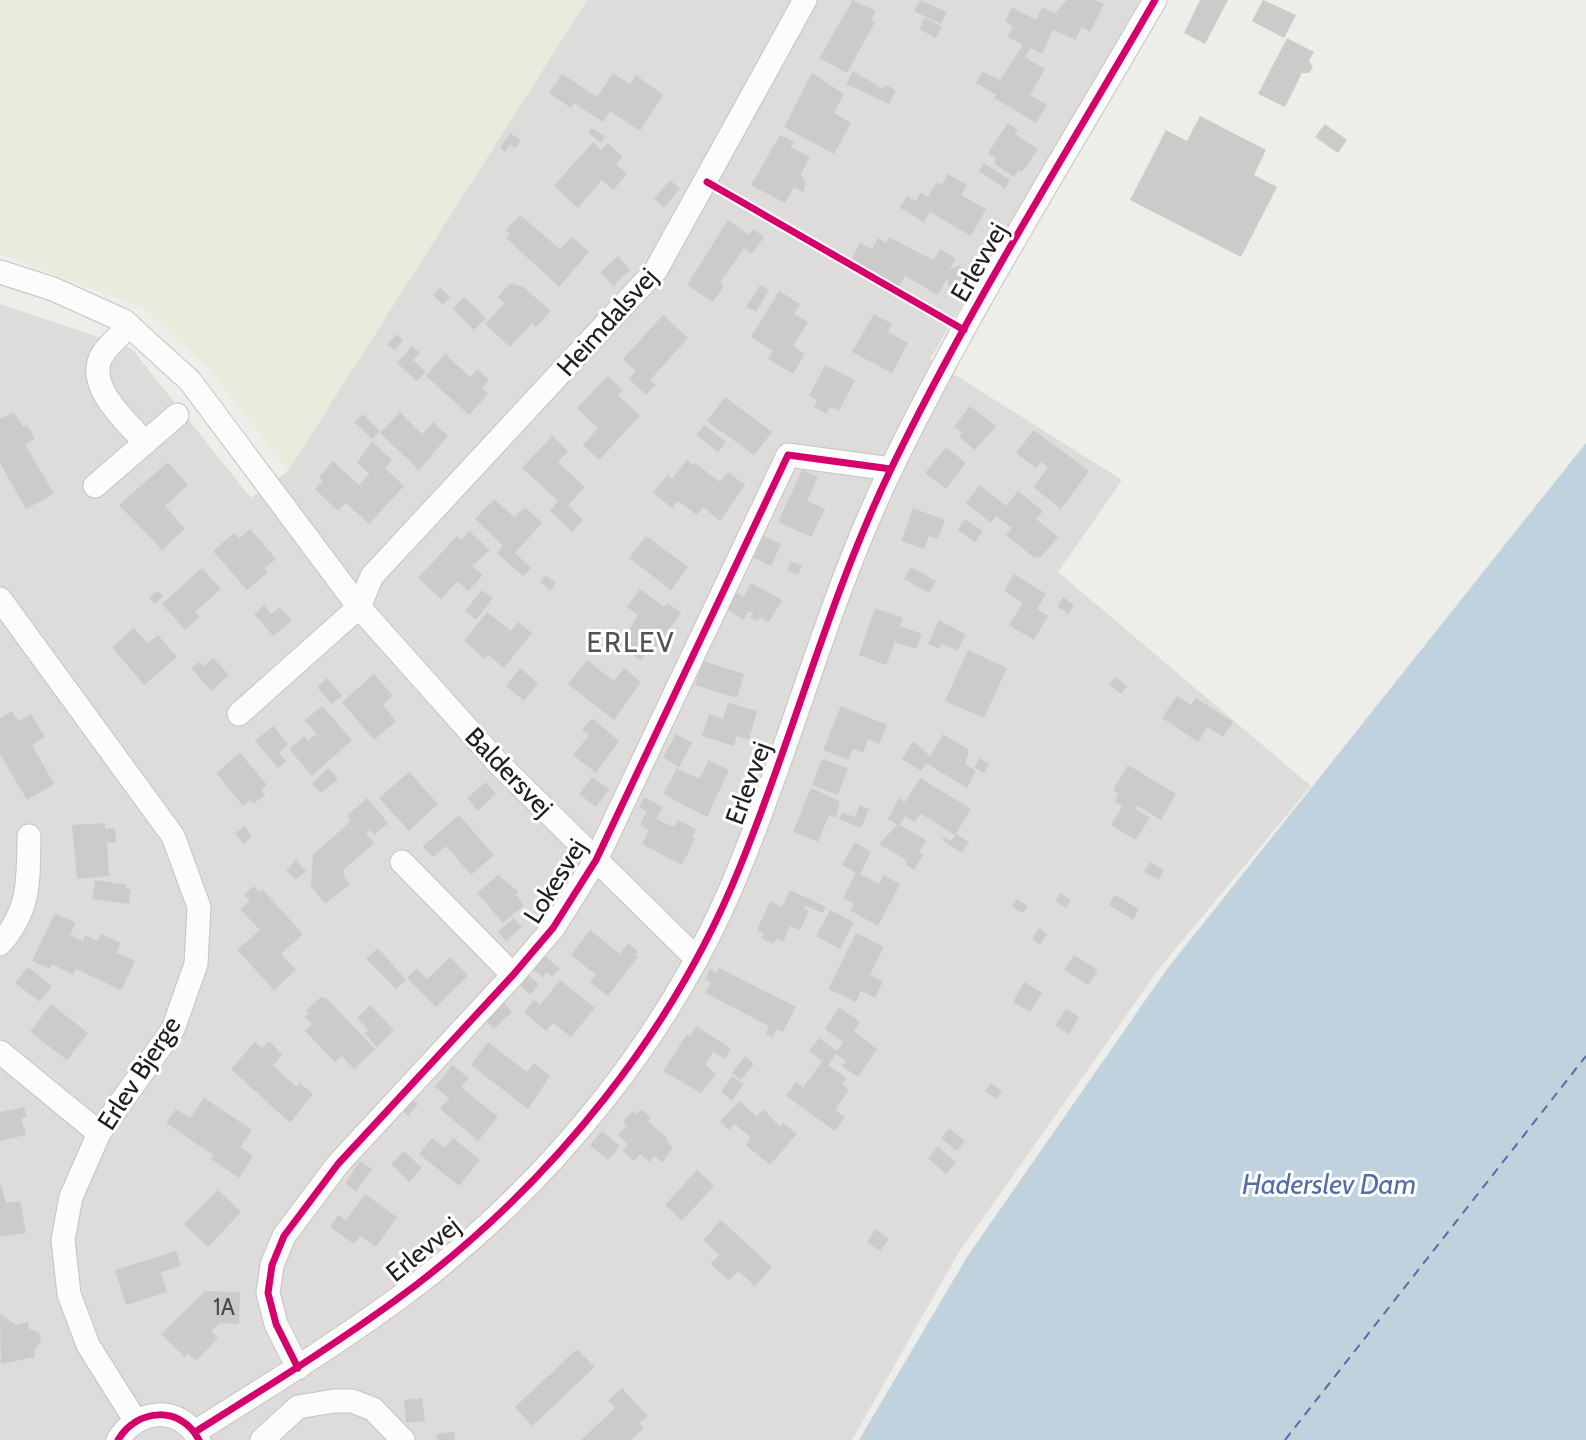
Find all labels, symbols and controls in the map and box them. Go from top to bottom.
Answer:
street label: Erlevvej [944,217,1014,307]
street label: Heimdalsvej [550,261,664,383]
district label: ERLEV [586,625,676,659]
street label: Baldersvej [459,721,559,823]
street label: Erlevvej [718,737,778,829]
street label: Lokesvej [517,833,593,929]
street label: Erlev Bjerge [91,1010,187,1136]
water label: Haderslev Dam [1242,1167,1416,1201]
street label: Erlevvej [380,1210,466,1288]
house number: 1A [213,1293,235,1321]

